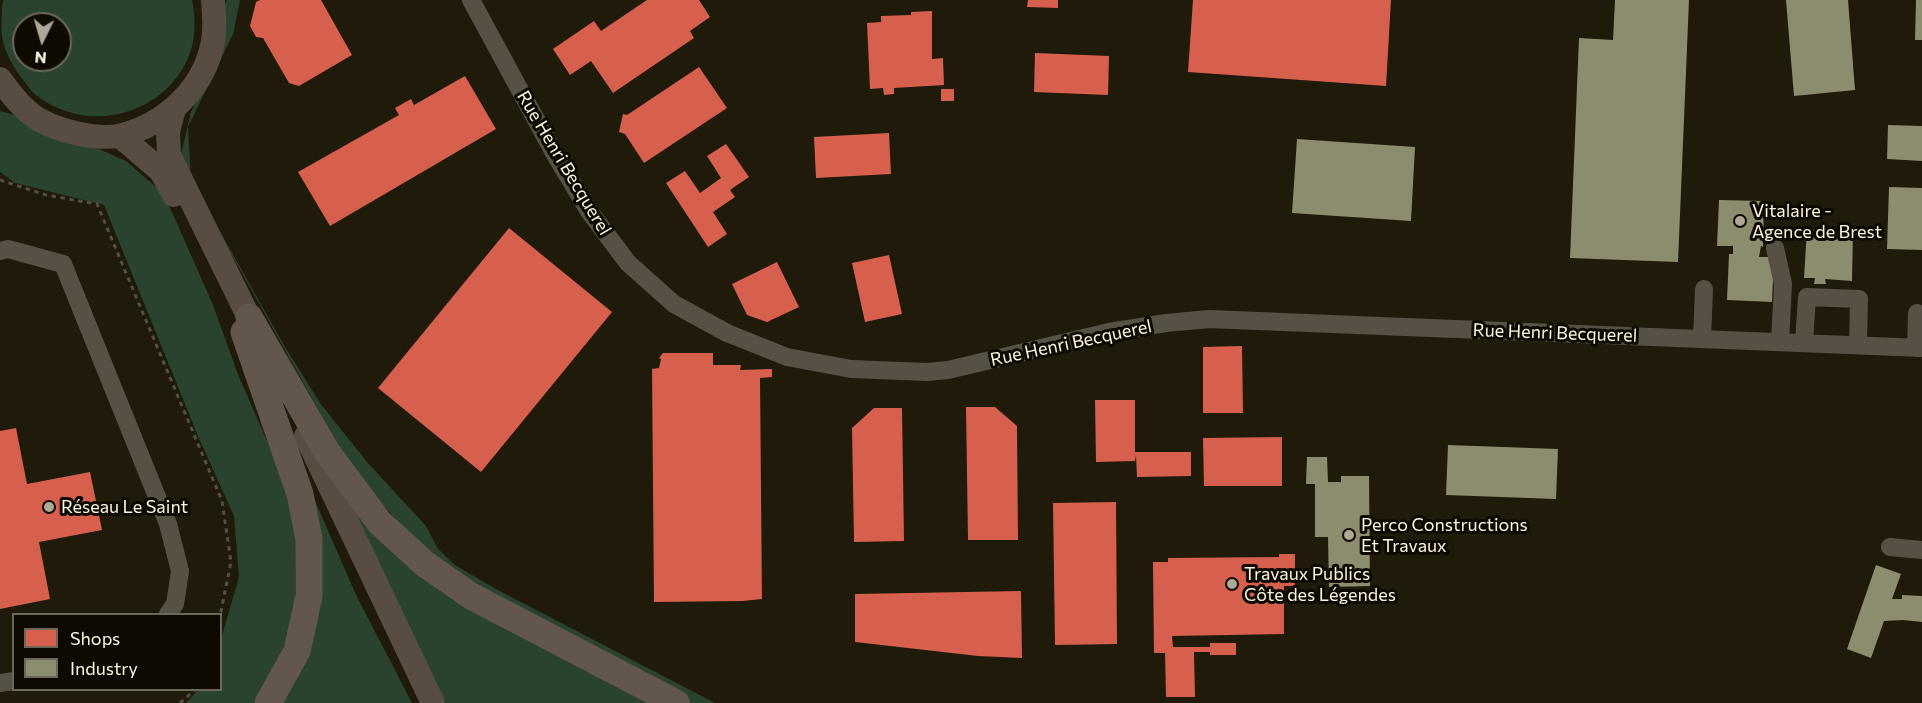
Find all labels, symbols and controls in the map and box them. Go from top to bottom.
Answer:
north arrow [12,12,72,72]
text: N [34,48,47,68]
street label: Rue Henri Becquerel [512,87,616,239]
place label: Vitalaire - Agence de Brest [1752,200,1882,242]
marker: Vitalaire - Agence de Brest [1733,214,1747,228]
street label: Rue Henri Becquerel [988,315,1154,371]
street label: Rue Henri Becquerel [1472,319,1638,347]
place label: Réseau Le Saint [61,496,188,518]
marker: Réseau Le Saint [42,500,56,514]
place label: Perco Constructions Et Travaux [1361,514,1528,556]
marker: Perco Constructions Et Travaux [1342,528,1356,542]
place label: Travaux Publics Côte des Légendes [1244,563,1396,606]
marker: Travaux Publics Côte des Légendes [1225,577,1239,591]
legend [12,613,222,691]
text: Shops [70,627,120,649]
text: Industry [70,657,138,679]

